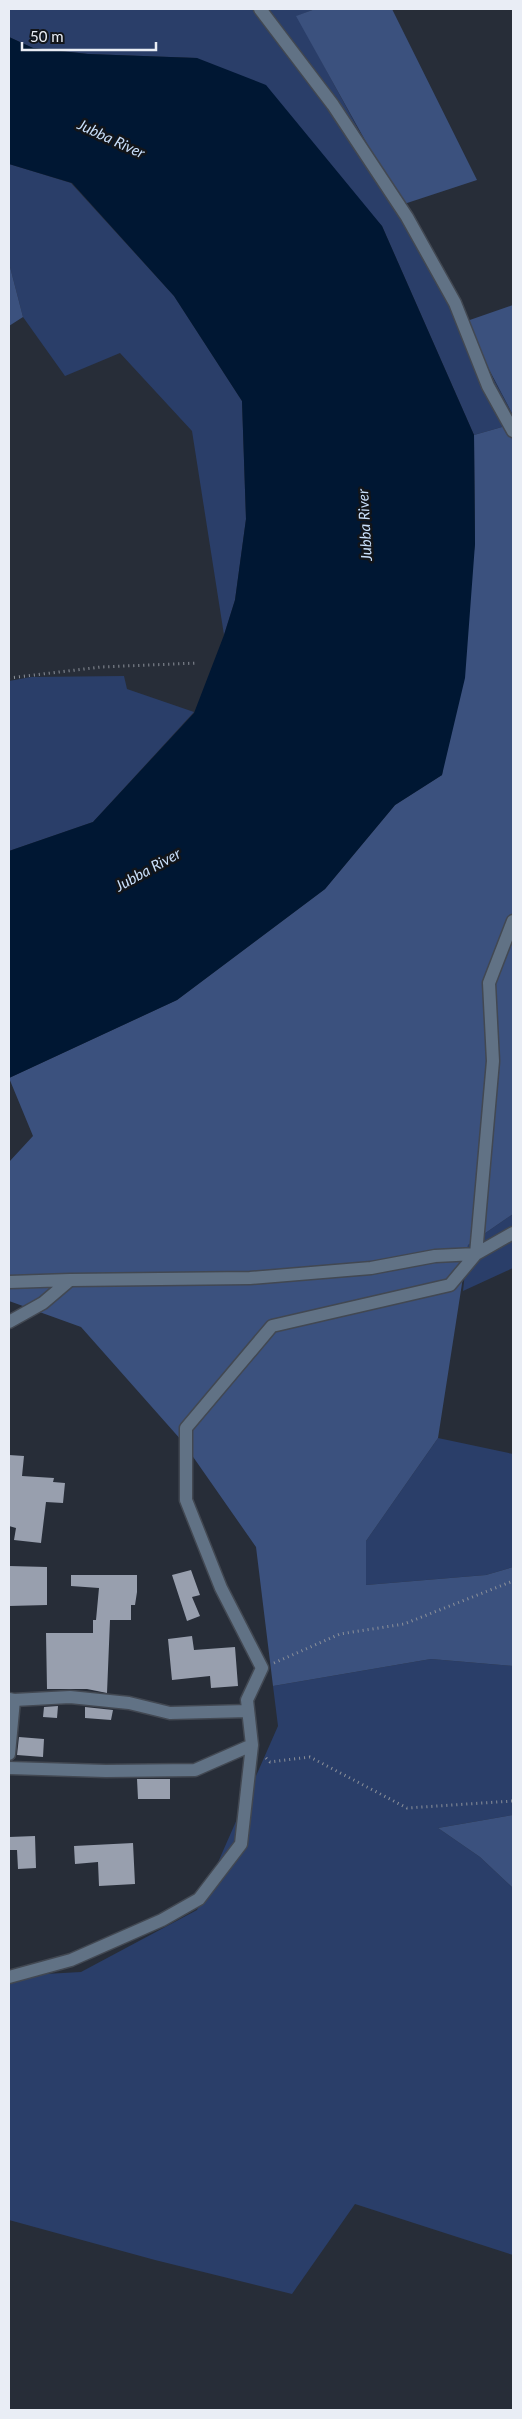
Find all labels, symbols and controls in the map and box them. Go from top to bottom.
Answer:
scale bar [22,20,156,52]
text: 50 m [30,27,64,45]
water label: Jubba River [74,114,149,162]
water label: Jubba River [353,488,375,563]
water label: Jubba River [111,843,184,895]

